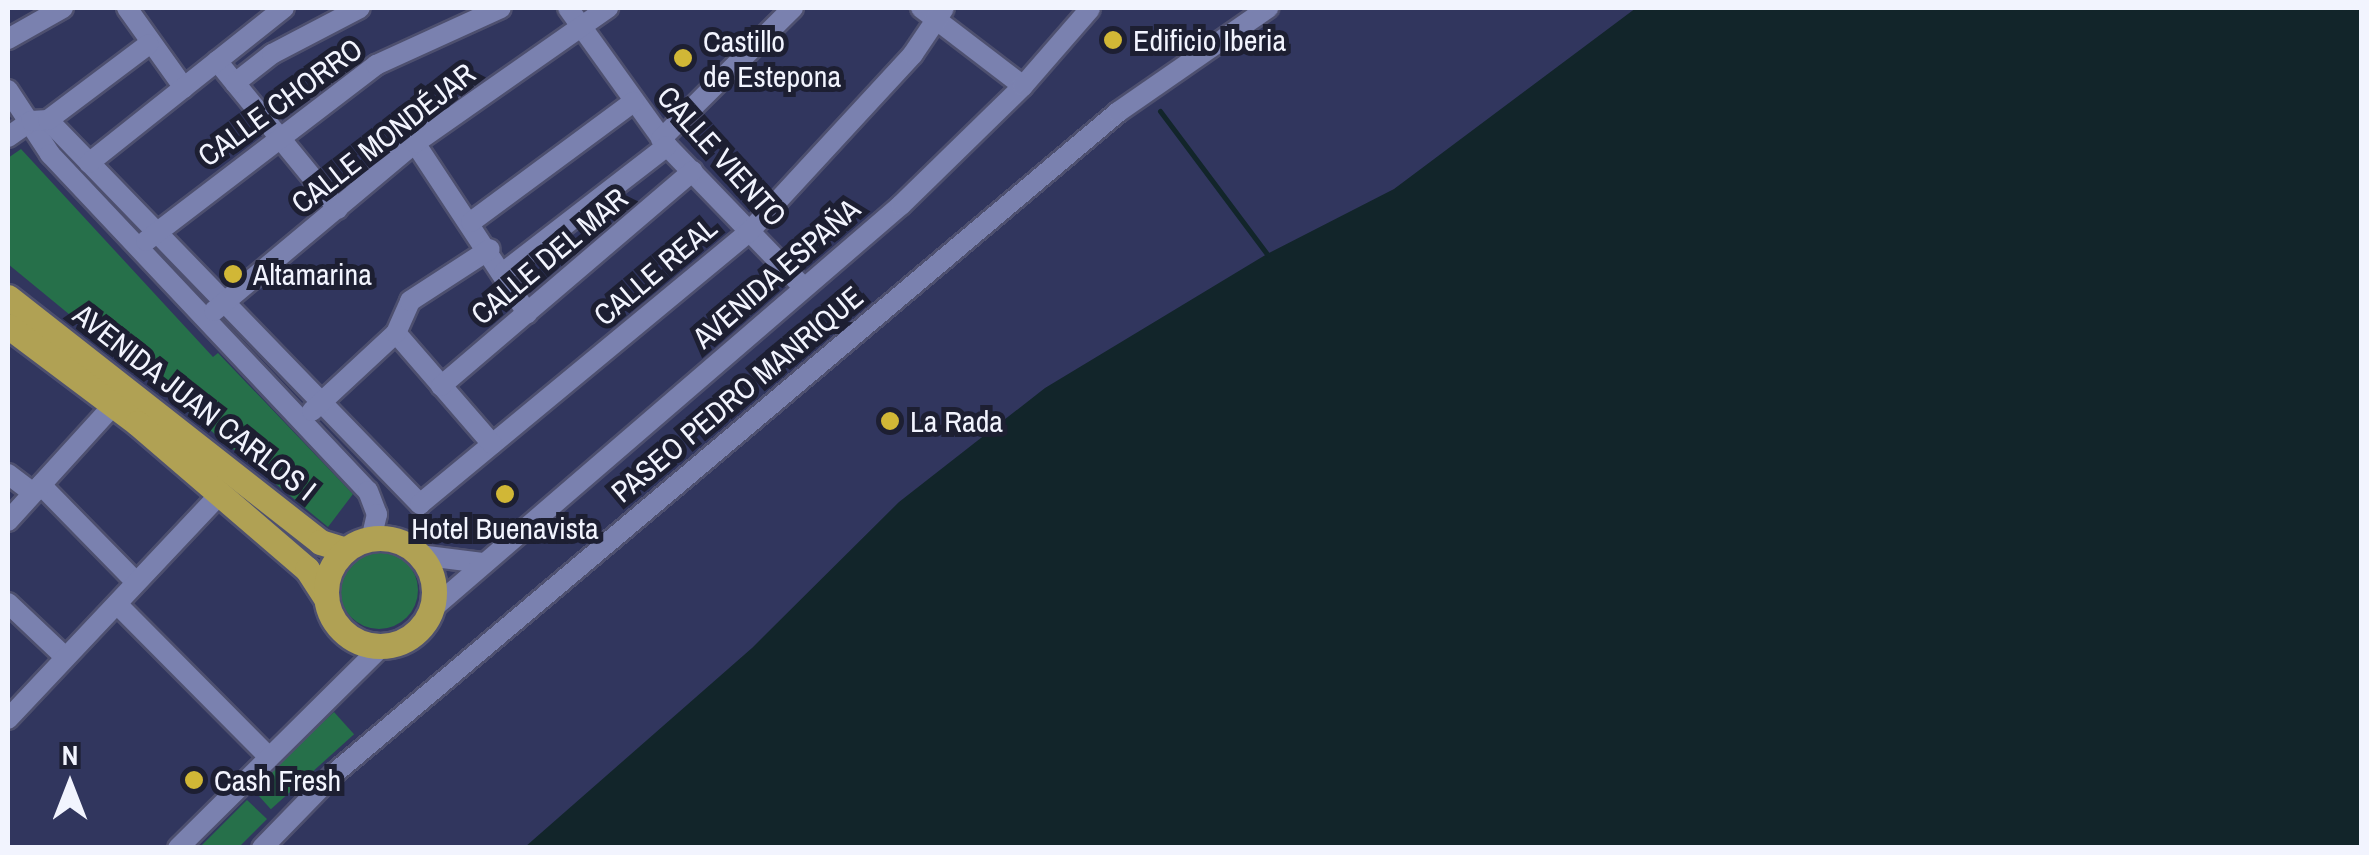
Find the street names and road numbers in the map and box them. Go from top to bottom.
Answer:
street label: CALLE CHORRO [191,30,369,174]
street label: CALLE MONDÉJAR [284,55,482,221]
street label: CALLE VIENTO [650,79,794,233]
street label: CALLE DEL MAR [463,180,635,332]
street label: AVENIDA ESPAÑA [685,190,867,356]
street label: CALLE REAL [586,209,724,333]
street label: PASEO PEDRO MANRIQUE [604,278,870,510]
street label: AVENIDA JUAN CARLOS I [66,296,324,508]

